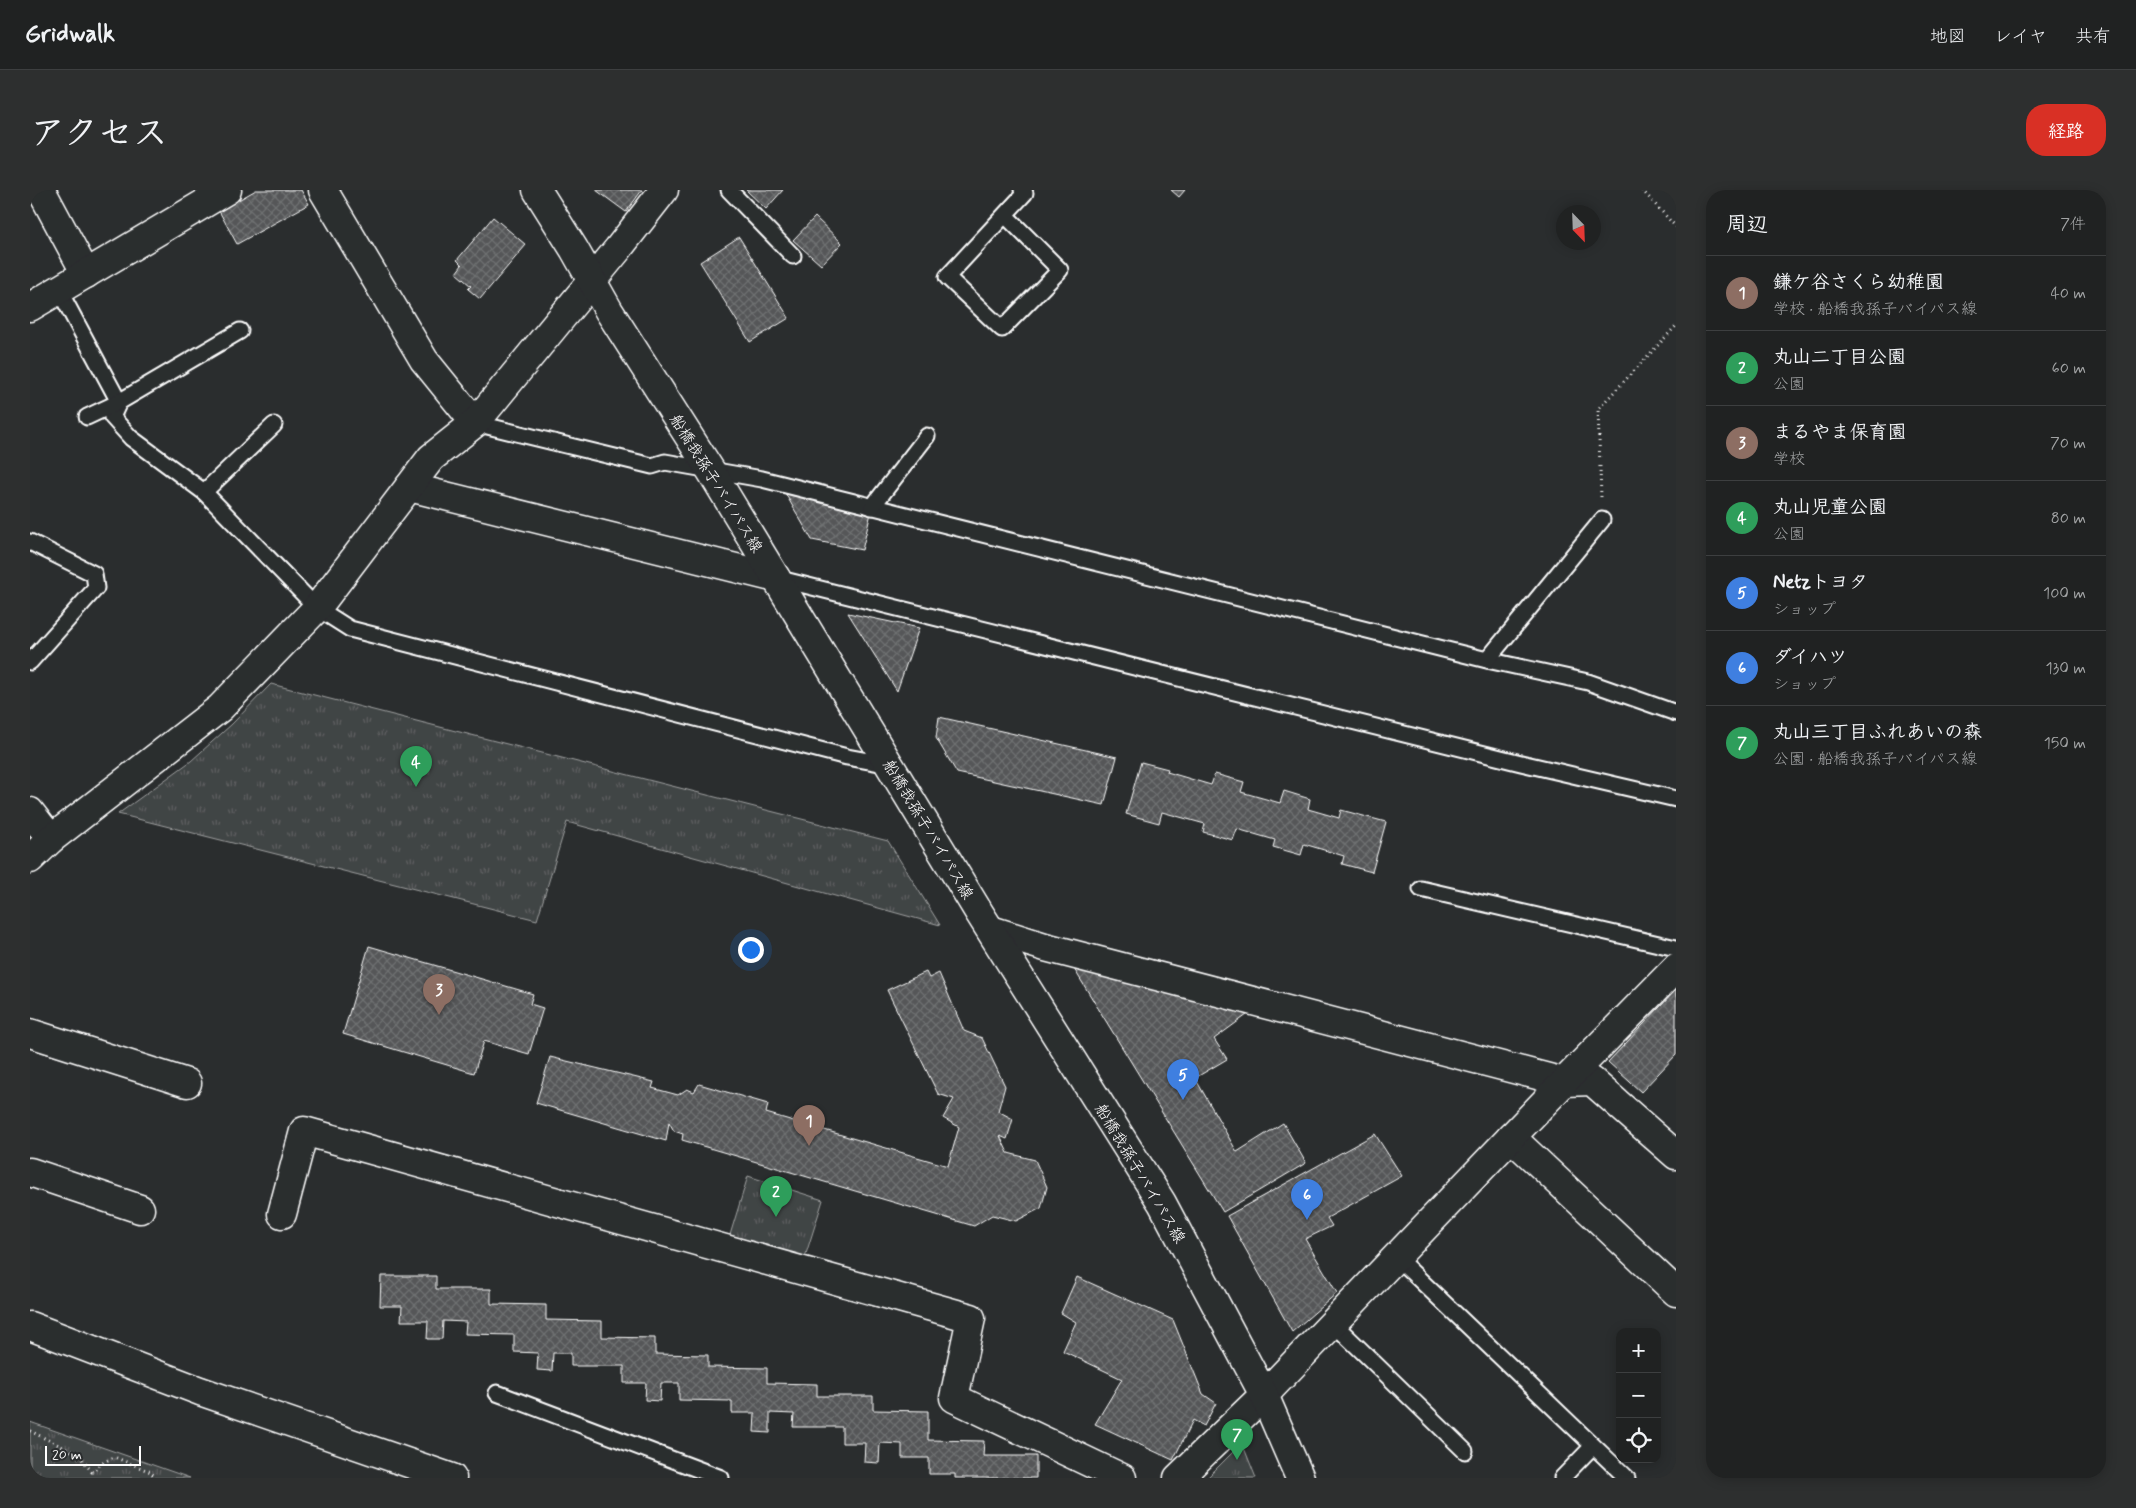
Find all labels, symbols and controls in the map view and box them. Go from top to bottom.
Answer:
text: Gridwalk [25,19,115,50]
text: 地図 [1930,25,1966,49]
text: レイヤ [1994,25,2047,49]
text: 共有 [2075,25,2111,49]
button: 経路 [2026,104,2106,156]
text: アクセス [30,111,168,157]
north arrow [1556,205,1601,250]
text: 周辺 [1726,211,1768,239]
text: 7件 [2060,214,2086,235]
text: 鎌ケ谷さくら幼稚園 [1773,270,1944,295]
text: 1 [1738,283,1746,304]
text: 40 m [2050,283,2086,304]
text: 学校 · 船橋我孫子バイパス線 [1773,299,1977,320]
text: 丸山二丁目公園 [1773,345,1906,370]
text: 2 [1738,358,1746,379]
text: 60 m [2052,358,2086,379]
text: 公園 [1773,374,1805,395]
street label: 船橋我孫子バイパス線 [665,411,767,557]
text: まるやま保育園 [1773,420,1906,445]
text: 3 [1738,433,1746,454]
text: 70 m [2050,433,2086,454]
text: 学校 [1773,449,1805,470]
text: 丸山児童公園 [1773,495,1887,520]
text: 4 [1737,508,1747,529]
text: 80 m [2051,508,2086,529]
text: 公園 [1773,524,1805,545]
text: Netzトヨタ [1773,570,1868,595]
text: 5 [1737,583,1747,604]
text: 100 m [2043,583,2086,604]
text: ショップ [1773,599,1836,620]
text: ダイハツ [1773,645,1847,670]
text: 6 [1738,658,1746,679]
text: 130 m [2045,658,2086,679]
text: ショップ [1773,674,1836,695]
text: 丸山三丁目ふれあいの森 [1773,720,1982,745]
text: 7 [1737,733,1747,754]
text: 150 m [2044,733,2086,754]
pin: 4 [400,746,432,787]
text: 公園 · 船橋我孫子バイパス線 [1773,749,1977,770]
street label: 船橋我孫子バイパス線 [878,756,978,904]
your location [738,937,764,963]
pin: 3 [423,974,455,1015]
pin: 5 [1167,1059,1199,1100]
street label: 船橋我孫子バイパス線 [1090,1100,1190,1248]
pin: 1 [793,1105,825,1146]
pin: 2 [760,1176,792,1217]
pin: 6 [1291,1179,1323,1220]
map controls [1616,1328,1661,1463]
button: + [1616,1328,1661,1373]
button: − [1616,1373,1661,1418]
button: locate [1616,1418,1661,1463]
pin: 7 [1221,1419,1253,1460]
scale bar [45,1443,141,1466]
text: 20 m [52,1446,82,1464]

